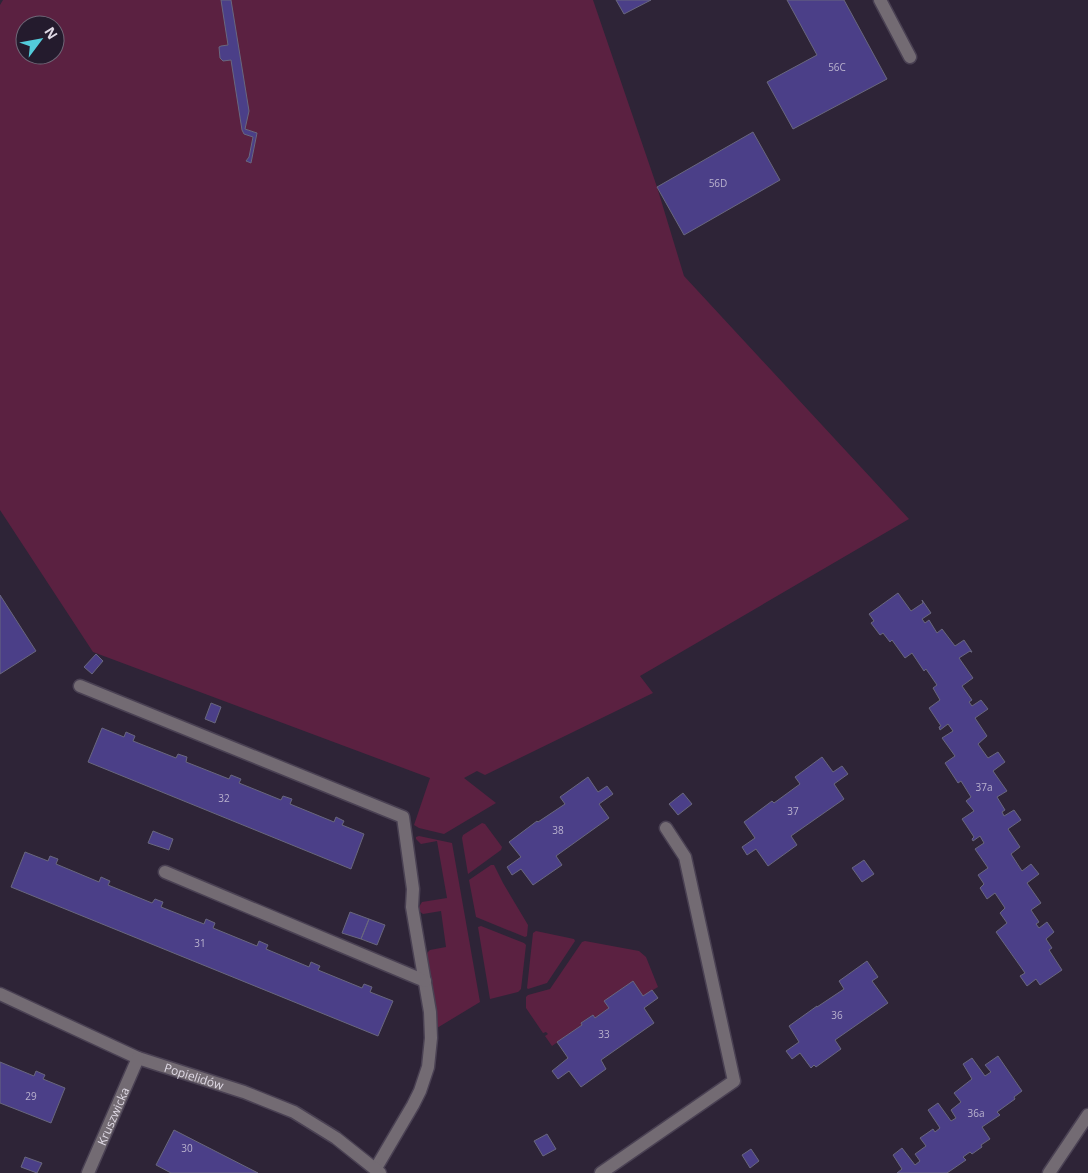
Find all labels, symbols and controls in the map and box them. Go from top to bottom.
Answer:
north arrow [15,15,65,65]
text: N [40,23,63,43]
house number: 56C [828,60,846,74]
house number: 56D [709,176,727,190]
house number: 37a [976,780,993,794]
house number: 32 [218,791,230,805]
house number: 37 [787,804,799,818]
house number: 38 [552,823,564,837]
house number: 31 [194,936,206,950]
house number: 36 [831,1008,843,1022]
house number: 33 [598,1027,610,1041]
street label: Popielidów [162,1058,227,1094]
street label: Kruszwicka [93,1084,133,1148]
house number: 29 [25,1089,37,1103]
house number: 36a [968,1106,985,1120]
house number: 30 [181,1141,193,1155]

